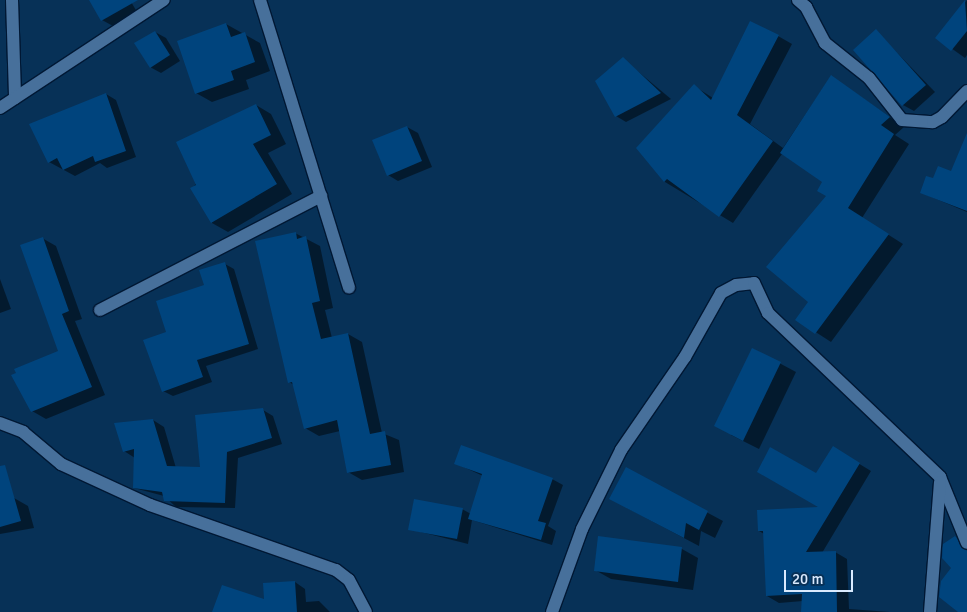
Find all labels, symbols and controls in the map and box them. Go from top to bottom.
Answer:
scale bar [787,560,856,592]
text: 20 m [792,570,823,588]

